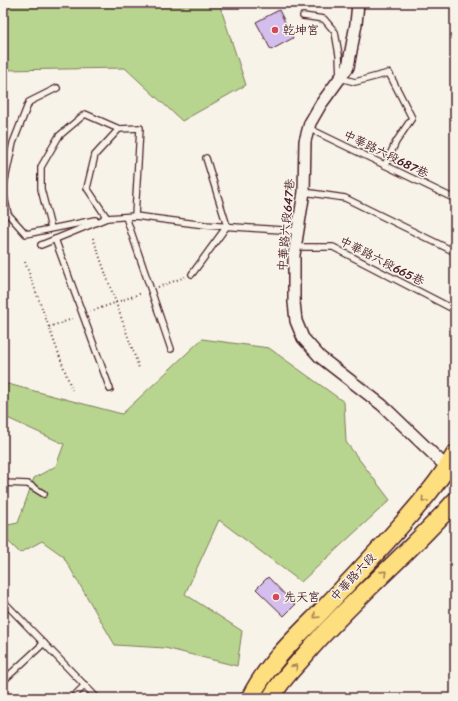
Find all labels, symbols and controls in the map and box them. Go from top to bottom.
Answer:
place label: 乾坤宮 [283,19,319,41]
marker: 乾坤宮 [270,25,280,35]
street label: 中華路六段687巷 [339,124,433,184]
street label: 中華路六段647巷 [271,178,301,272]
street label: 中華路六段665巷 [336,230,428,292]
one-way arrow [421,495,428,502]
street label: 中華路六段 [324,548,382,606]
one-way arrow [379,570,387,578]
place label: 先天宮 [284,586,320,608]
marker: 先天宮 [271,592,281,602]
one-way arrow [314,611,321,619]
one-way arrow [290,664,297,672]

